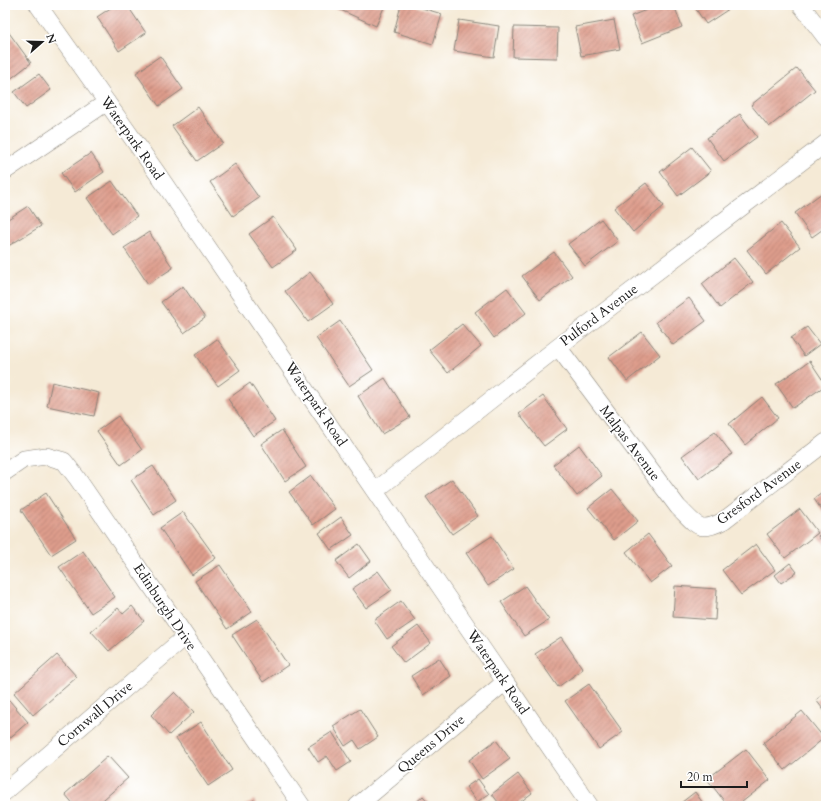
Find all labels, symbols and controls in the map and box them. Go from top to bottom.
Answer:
north arrow [22,22,62,62]
text: N [42,32,60,46]
street label: Waterpark Road [96,92,168,184]
street label: Pulford Avenue [556,279,642,351]
street label: Waterpark Road [280,357,352,450]
street label: Malpas Avenue [595,401,665,485]
street label: Gresford Avenue [713,455,805,529]
street label: Edinburgh Drive [129,560,201,654]
street label: Waterpark Road [462,625,534,718]
street label: Cornwall Drive [53,677,137,751]
street label: Queens Drive [393,710,469,778]
scale bar [681,763,747,789]
text: 20 m [687,769,714,785]

